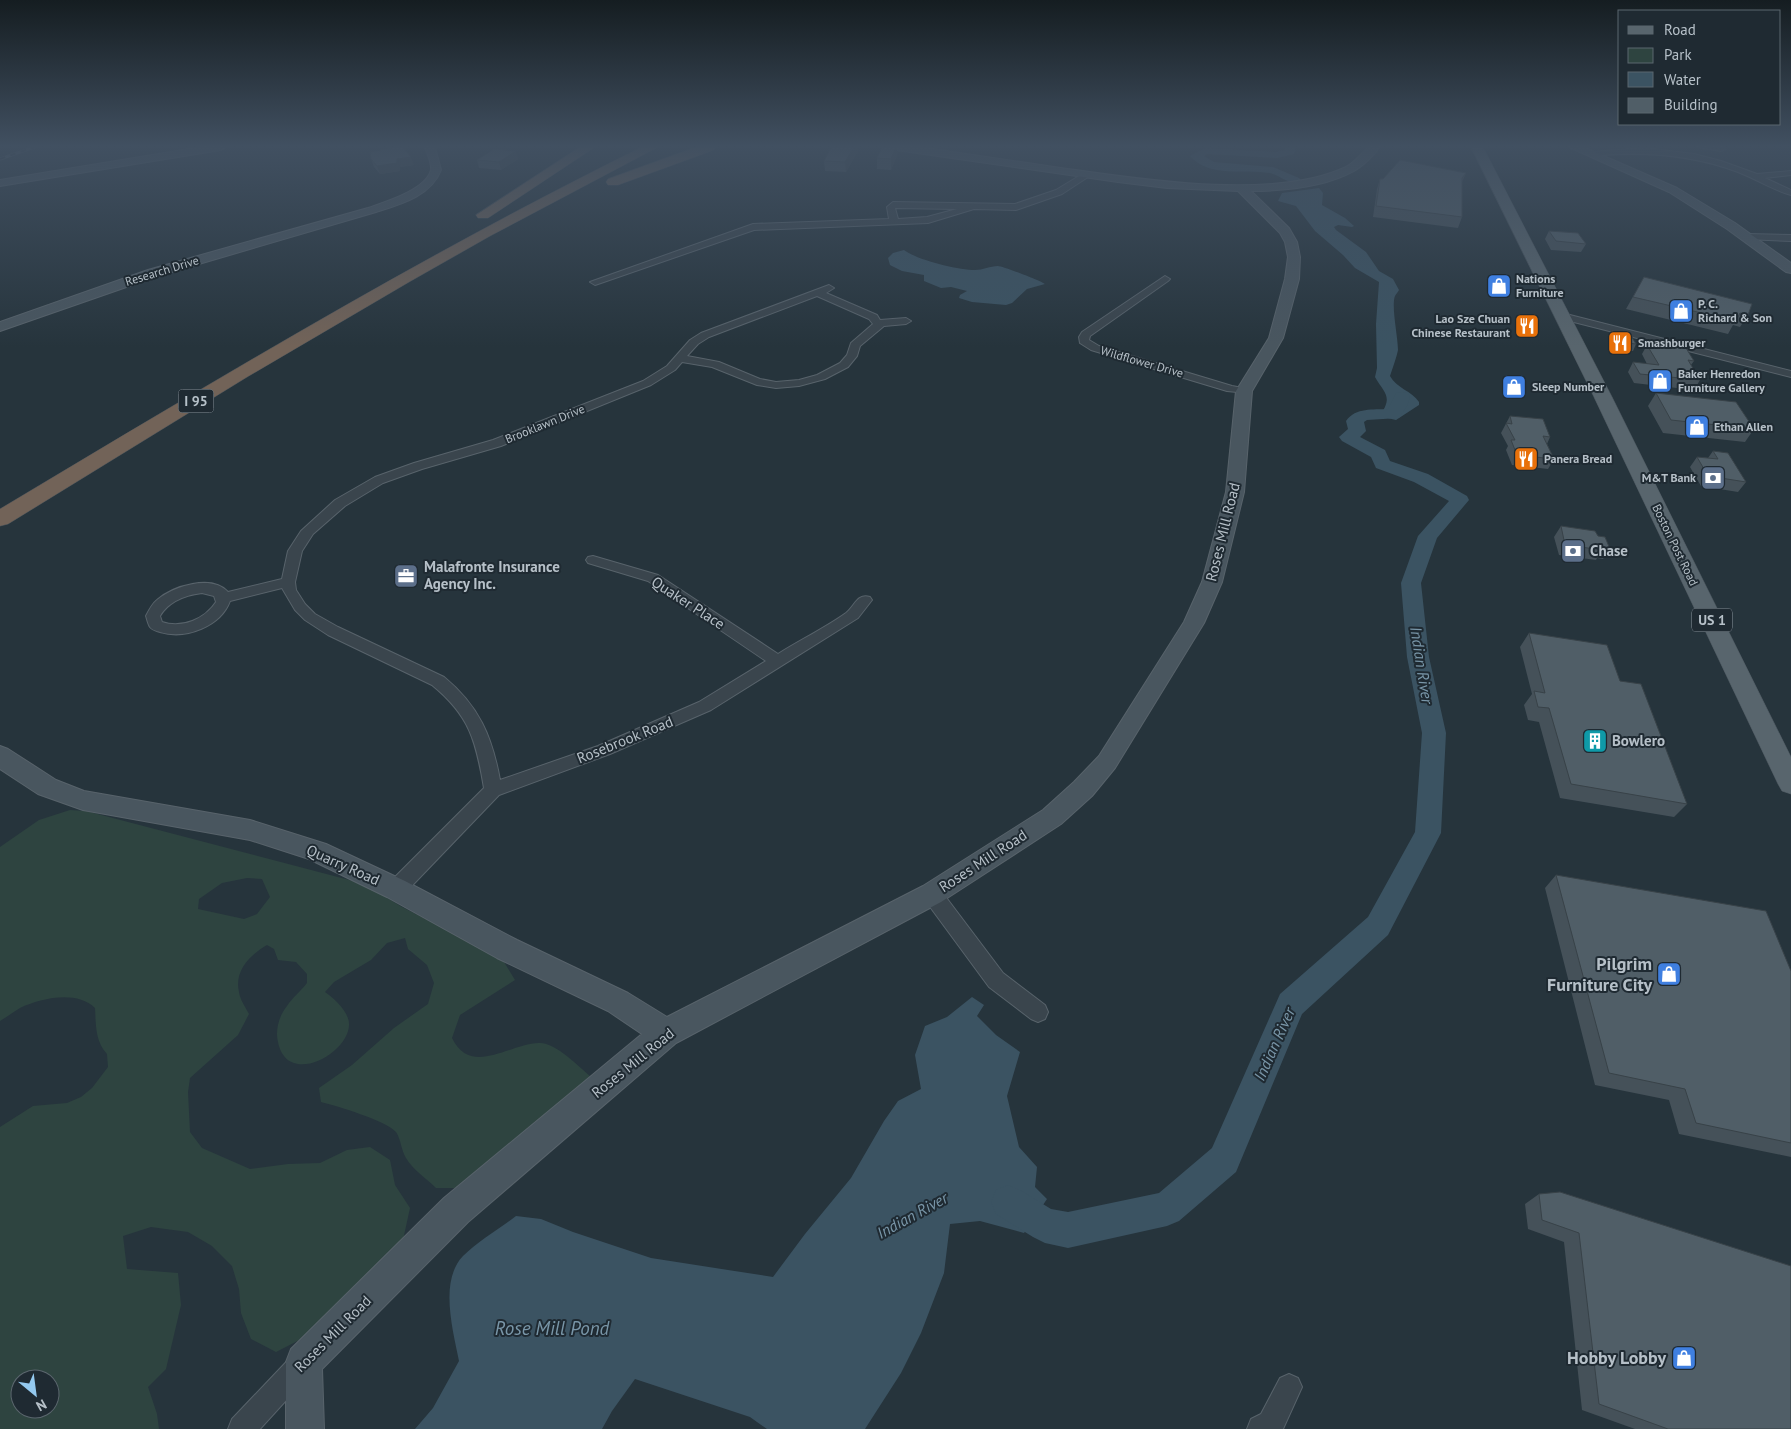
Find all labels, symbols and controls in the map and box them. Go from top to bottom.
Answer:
legend [1618,10,1781,125]
text: Road [1664,20,1696,39]
text: Park [1664,45,1692,64]
text: Water [1664,70,1701,89]
text: Building [1664,95,1718,114]
street label: Research Drive [123,252,200,289]
place label: Nations Furniture [1516,271,1563,300]
shop icon: Nations Furniture [1486,273,1512,299]
place label: P. C. Richard & Son [1698,296,1772,325]
shop icon: P. C. Richard & Son [1668,298,1694,324]
place label: Lao Sze Chuan Chinese Restaurant [1411,311,1511,340]
restaurant icon: Lao Sze Chuan Chinese Restaurant [1514,313,1540,339]
restaurant icon: Smashburger [1607,330,1633,356]
place label: Smashburger [1638,335,1706,350]
street label: Wildflower Drive [1099,343,1185,380]
place label: Baker Henredon Furniture Gallery [1678,366,1765,395]
shop icon: Baker Henredon Furniture Gallery [1647,368,1673,394]
shop icon: Sleep Number [1501,374,1527,400]
place label: Sleep Number [1532,379,1605,394]
road number: I 95 [178,390,214,412]
street label: Brooklawn Drive [503,401,587,446]
shop icon: Ethan Allen [1684,414,1710,440]
place label: Ethan Allen [1714,419,1773,434]
restaurant icon: Panera Bread [1513,446,1539,472]
place label: Panera Bread [1544,451,1612,466]
bank icon: M&T Bank [1700,465,1726,491]
place label: M&T Bank [1642,470,1696,485]
street label: Roses Mill Road [1201,481,1244,583]
street label: Boston Post Road [1649,501,1702,588]
bank icon: Chase [1560,538,1586,564]
place label: Chase [1590,541,1628,560]
place label: Malafronte Insurance Agency Inc. [424,557,560,593]
office icon: Malafronte Insurance Agency Inc. [393,563,419,589]
street label: Quaker Place [648,572,729,633]
road number: US 1 [1692,608,1732,632]
water label: Indian River [1406,625,1438,707]
street label: Rosebrook Road [574,712,676,767]
building icon: Bowlero [1582,728,1608,754]
place label: Bowlero [1612,731,1665,750]
street label: Roses Mill Road [935,825,1030,896]
street label: Quarry Road [304,840,383,889]
place label: Pilgrim Furniture City [1547,952,1652,996]
shop icon: Pilgrim Furniture City [1656,961,1682,987]
water label: Indian River [1249,1003,1300,1084]
street label: Roses Mill Road [587,1023,678,1102]
water label: Indian River [873,1186,952,1243]
street label: Roses Mill Road [290,1291,375,1376]
water label: Rose Mill Pond [495,1316,611,1340]
shop icon: Hobby Lobby [1671,1345,1697,1371]
place label: Hobby Lobby [1567,1346,1666,1369]
north arrow [10,1369,60,1419]
text: N [33,1395,50,1415]

